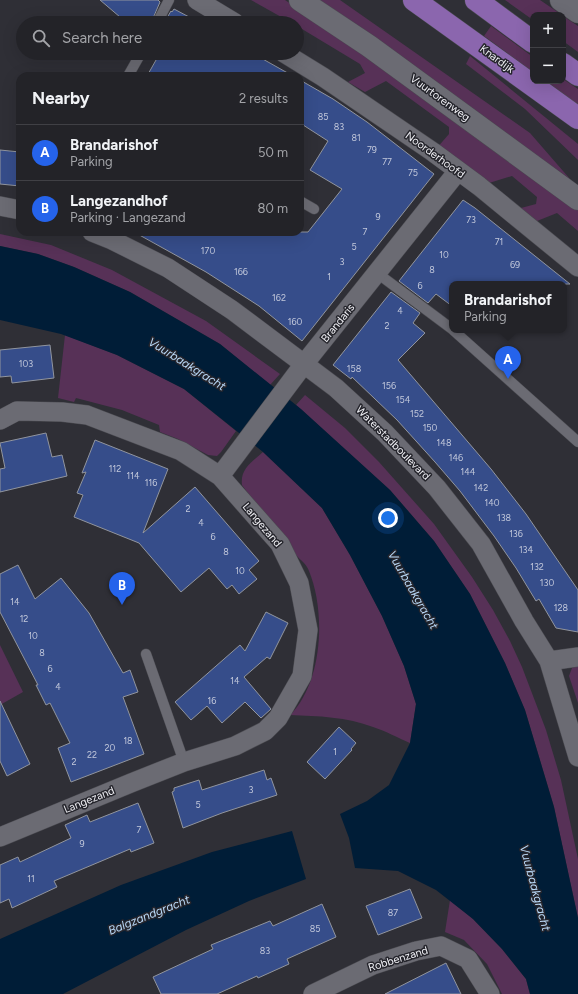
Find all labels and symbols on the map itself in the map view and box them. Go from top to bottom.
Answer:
street label: Knardijk [477,42,517,76]
street label: Vuurtorenweg [408,72,472,124]
house number: 85 [318,111,328,122]
house number: 83 [334,121,344,132]
street label: Noorderhoofd [403,129,467,181]
house number: 81 [351,132,361,143]
house number: 79 [367,144,377,155]
house number: 77 [382,156,392,167]
house number: 75 [408,167,418,178]
house number: 9 [375,211,381,222]
house number: 73 [466,214,476,225]
house number: 7 [363,226,368,237]
house number: 71 [495,236,503,247]
house number: 5 [351,241,357,252]
house number: 170 [201,245,215,256]
house number: 10 [439,249,449,260]
house number: 3 [340,256,345,267]
house number: 69 [510,259,520,270]
house number: 8 [429,264,435,275]
house number: 166 [234,266,248,277]
house number: 1 [327,271,331,282]
house number: 6 [417,280,423,291]
house number: 162 [272,292,286,303]
street label: Brandaris [319,301,357,345]
house number: 4 [397,305,403,316]
house number: 160 [288,316,303,327]
house number: 2 [384,320,390,331]
water label: Vuurbaakgracht [146,335,229,394]
pin: A [495,346,521,379]
house number: 103 [19,358,33,369]
house number: 158 [347,363,362,374]
house number: 156 [382,380,396,391]
house number: 154 [396,394,411,405]
street label: Waterstadboulevard [353,403,433,483]
house number: 152 [410,408,424,419]
house number: 150 [423,422,438,433]
house number: 148 [437,437,452,448]
house number: 146 [449,452,463,463]
house number: 112 [109,463,121,474]
house number: 144 [461,466,476,477]
house number: 114 [126,470,140,481]
house number: 116 [145,477,157,488]
house number: 142 [474,482,488,493]
house number: 140 [484,497,500,508]
street label: Langezand [240,500,284,550]
house number: 2 [185,503,191,514]
your location [378,508,398,528]
house number: 138 [497,512,512,523]
house number: 4 [198,517,204,528]
house number: 136 [509,528,523,539]
house number: 6 [210,531,216,542]
house number: 134 [519,544,534,555]
house number: 8 [223,546,229,557]
water label: Vuurbaakgracht [385,548,441,632]
house number: 132 [530,561,544,572]
house number: 10 [235,565,245,576]
pin: B [109,572,135,605]
house number: 130 [540,577,554,588]
house number: 14 [10,596,20,607]
house number: 128 [554,602,569,613]
house number: 12 [20,613,28,624]
house number: 10 [28,630,38,641]
house number: 8 [39,647,45,658]
house number: 6 [47,663,53,674]
house number: 14 [230,675,240,686]
house number: 4 [55,681,61,692]
house number: 16 [208,695,216,706]
house number: 18 [123,735,133,746]
house number: 20 [105,742,116,753]
house number: 1 [333,746,337,757]
house number: 22 [87,749,97,760]
house number: 2 [71,756,77,767]
street label: Langezand [62,784,116,816]
house number: 3 [249,784,254,795]
house number: 5 [195,799,201,810]
house number: 7 [137,824,142,835]
house number: 9 [79,838,85,849]
water label: Vuurbaakgracht [517,843,553,933]
house number: 11 [27,873,35,884]
water label: Balgzandgracht [106,892,192,938]
house number: 87 [388,907,398,918]
house number: 85 [310,923,320,934]
street label: Robbenzand [366,944,430,974]
house number: 83 [260,945,270,956]

